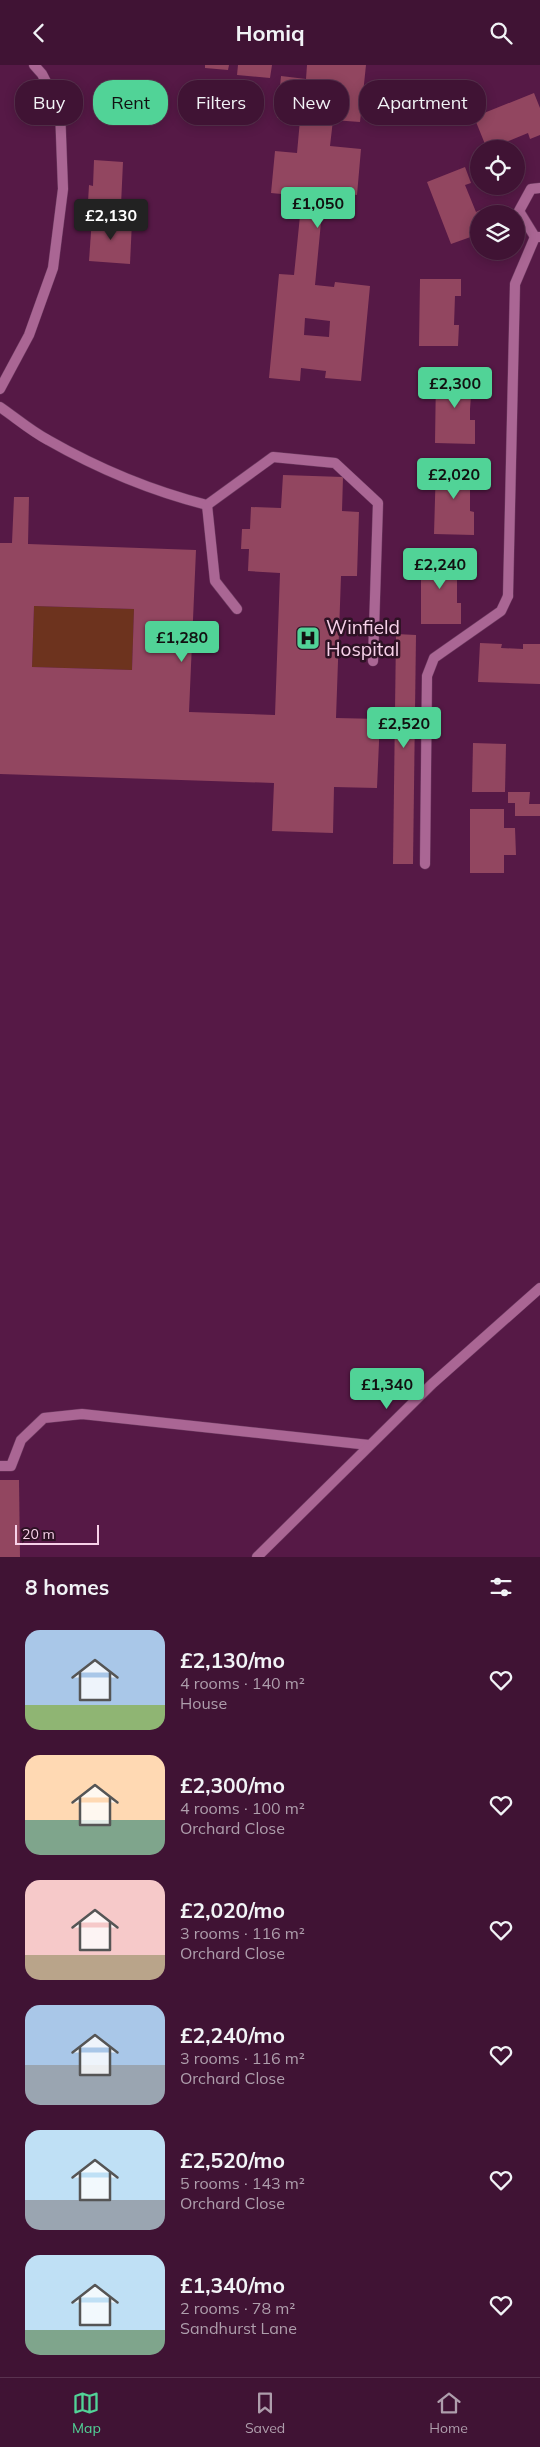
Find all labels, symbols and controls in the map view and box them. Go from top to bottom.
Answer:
icon: back [25,19,53,47]
text: Homiq [235,19,305,47]
icon: search [487,19,515,47]
chip: Buy [15,80,83,125]
chip: Rent [93,80,168,125]
chip: Filters [178,80,264,125]
chip: New [274,80,349,125]
chip: Apartment [359,80,486,125]
map controls [470,140,525,260]
button: locate [470,140,525,195]
pin: £1,050 [277,186,359,229]
text: £1,050 [292,193,344,213]
pin: £2,130 [70,199,152,241]
text: £2,130 [85,205,137,225]
button: layers [470,205,525,260]
pin: £2,300 [414,367,496,409]
text: £2,300 [429,373,481,393]
pin: £2,020 [413,457,495,500]
text: £2,020 [428,464,480,484]
pin: £2,240 [399,547,481,590]
text: £2,240 [414,554,466,574]
place label: Winfield Hospital [326,615,400,661]
pin: £1,280 [141,621,223,663]
hospital icon: Winfield Hospital [295,625,321,651]
text: £1,280 [156,627,208,647]
pin: £2,520 [363,707,445,749]
text: £2,520 [378,713,430,733]
pin: £1,340 [346,1367,428,1410]
text: £1,340 [361,1374,413,1394]
scale bar [15,1522,99,1545]
text: 20 m [22,1525,55,1543]
icon: filters [487,1573,515,1601]
text: 8 homes [25,1574,109,1600]
text: £2,130/mo [180,1647,285,1673]
icon: home [65,1650,125,1710]
icon: heart [487,1666,515,1694]
text: 4 rooms · 140 m² [180,1673,305,1693]
text: House [180,1693,227,1713]
text: £2,300/mo [180,1772,285,1798]
icon: home [65,1775,125,1835]
icon: heart [487,1791,515,1819]
text: 4 rooms · 100 m² [180,1798,305,1818]
text: Orchard Close [180,1818,285,1838]
text: £2,020/mo [180,1897,285,1923]
icon: home [65,1900,125,1960]
icon: heart [487,1916,515,1944]
text: 3 rooms · 116 m² [180,1923,305,1943]
text: Orchard Close [180,1943,285,1963]
text: £2,240/mo [180,2022,285,2048]
icon: home [65,2025,125,2085]
icon: heart [487,2041,515,2069]
text: 3 rooms · 116 m² [180,2048,305,2068]
text: Orchard Close [180,2068,285,2088]
text: £2,520/mo [180,2147,285,2173]
icon: home [65,2150,125,2210]
icon: heart [487,2166,515,2194]
text: 5 rooms · 143 m² [180,2173,305,2193]
text: Orchard Close [180,2193,285,2213]
text: £1,340/mo [180,2272,285,2298]
icon: home [65,2275,125,2335]
icon: heart [487,2291,515,2319]
text: 2 rooms · 78 m² [180,2298,295,2318]
text: Sandhurst Lane [180,2318,297,2338]
tab: Map [72,2389,101,2437]
tab: Saved [245,2389,285,2437]
tab: Home [429,2389,468,2437]

